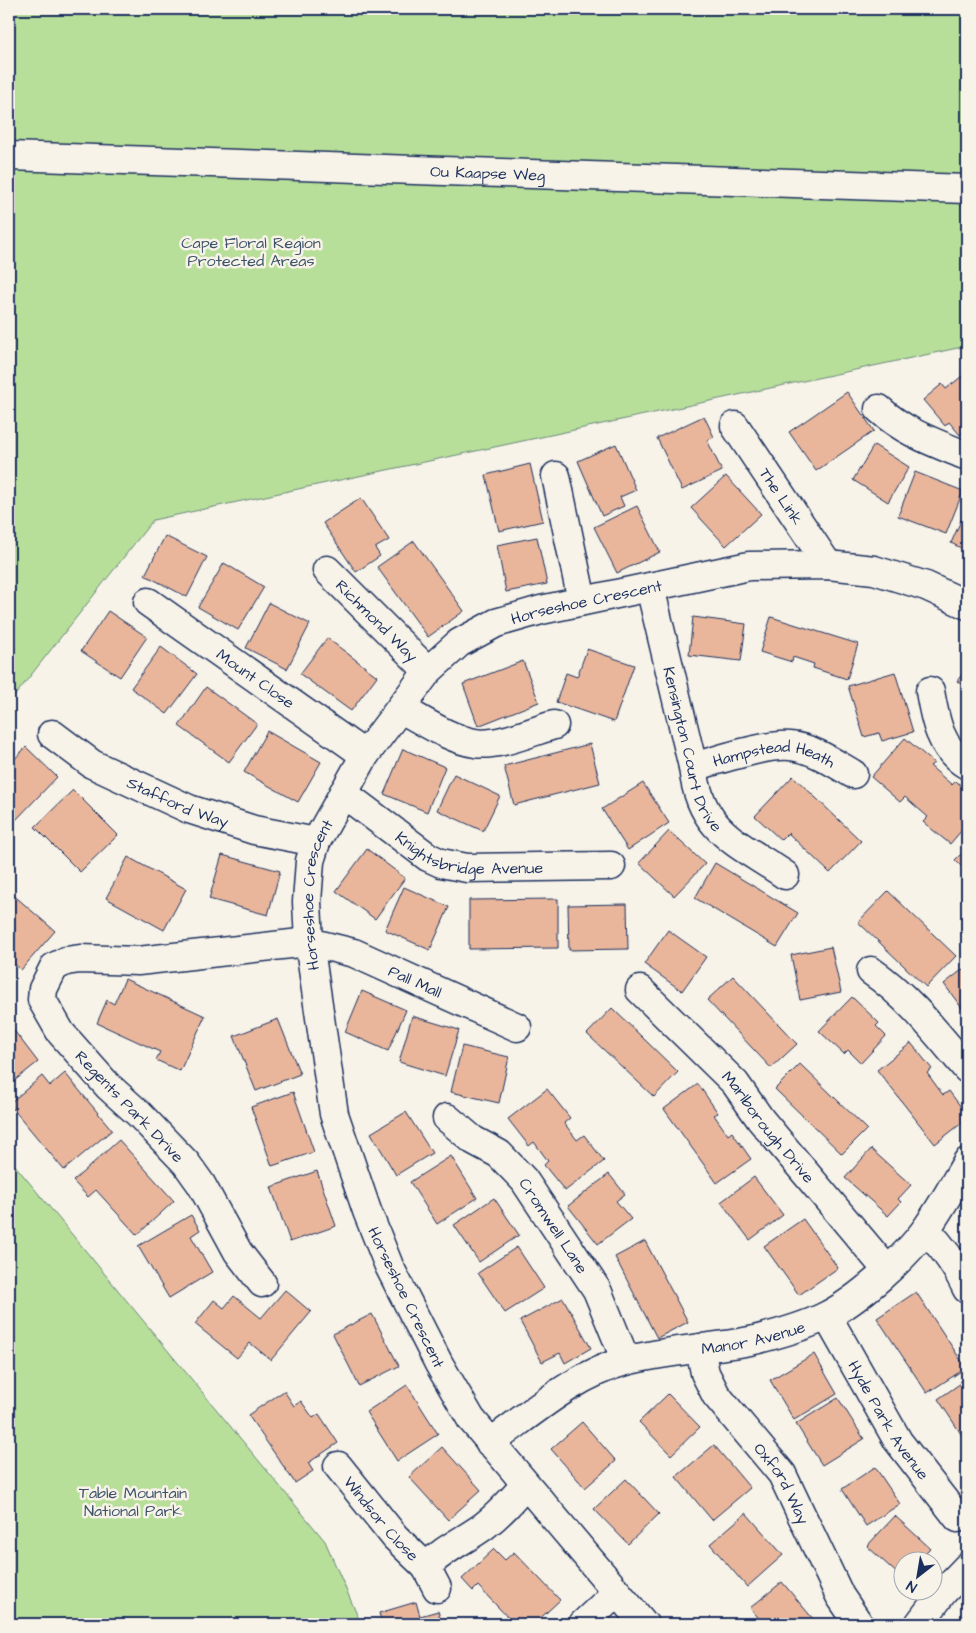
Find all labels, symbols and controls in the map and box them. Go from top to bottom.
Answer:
street label: Ou Kaapse Weg [430,161,546,187]
park label: Cape Floral Region Protected Areas [181,232,321,272]
street label: The Link [754,464,808,529]
street label: Richmond Way [331,575,423,668]
street label: Horseshoe Crescent [508,575,664,630]
street label: Mount Close [212,644,299,714]
street label: Kensington Court Drive [657,665,727,837]
street label: Hampstead Heath [710,736,839,773]
street label: Stafford Way [123,772,232,834]
street label: Horseshoe Crescent [297,815,339,972]
street label: Knightsbridge Avenue [391,826,544,881]
street label: Pall Mall [385,960,445,1003]
street label: Regents Park Drive [69,1046,189,1168]
street label: Marlborough Drive [717,1066,820,1188]
street label: Cromwell Lane [513,1174,593,1278]
street label: Horseshoe Crescent [362,1223,450,1372]
street label: Manor Avenue [700,1316,808,1360]
street label: Hyde Park Avenue [842,1357,934,1485]
street label: Oxford Way [748,1438,814,1529]
street label: Windsor Close [338,1472,424,1567]
park label: Table Mountain National Park [79,1482,187,1522]
north arrow [894,1550,944,1600]
text: N [903,1575,921,1597]

